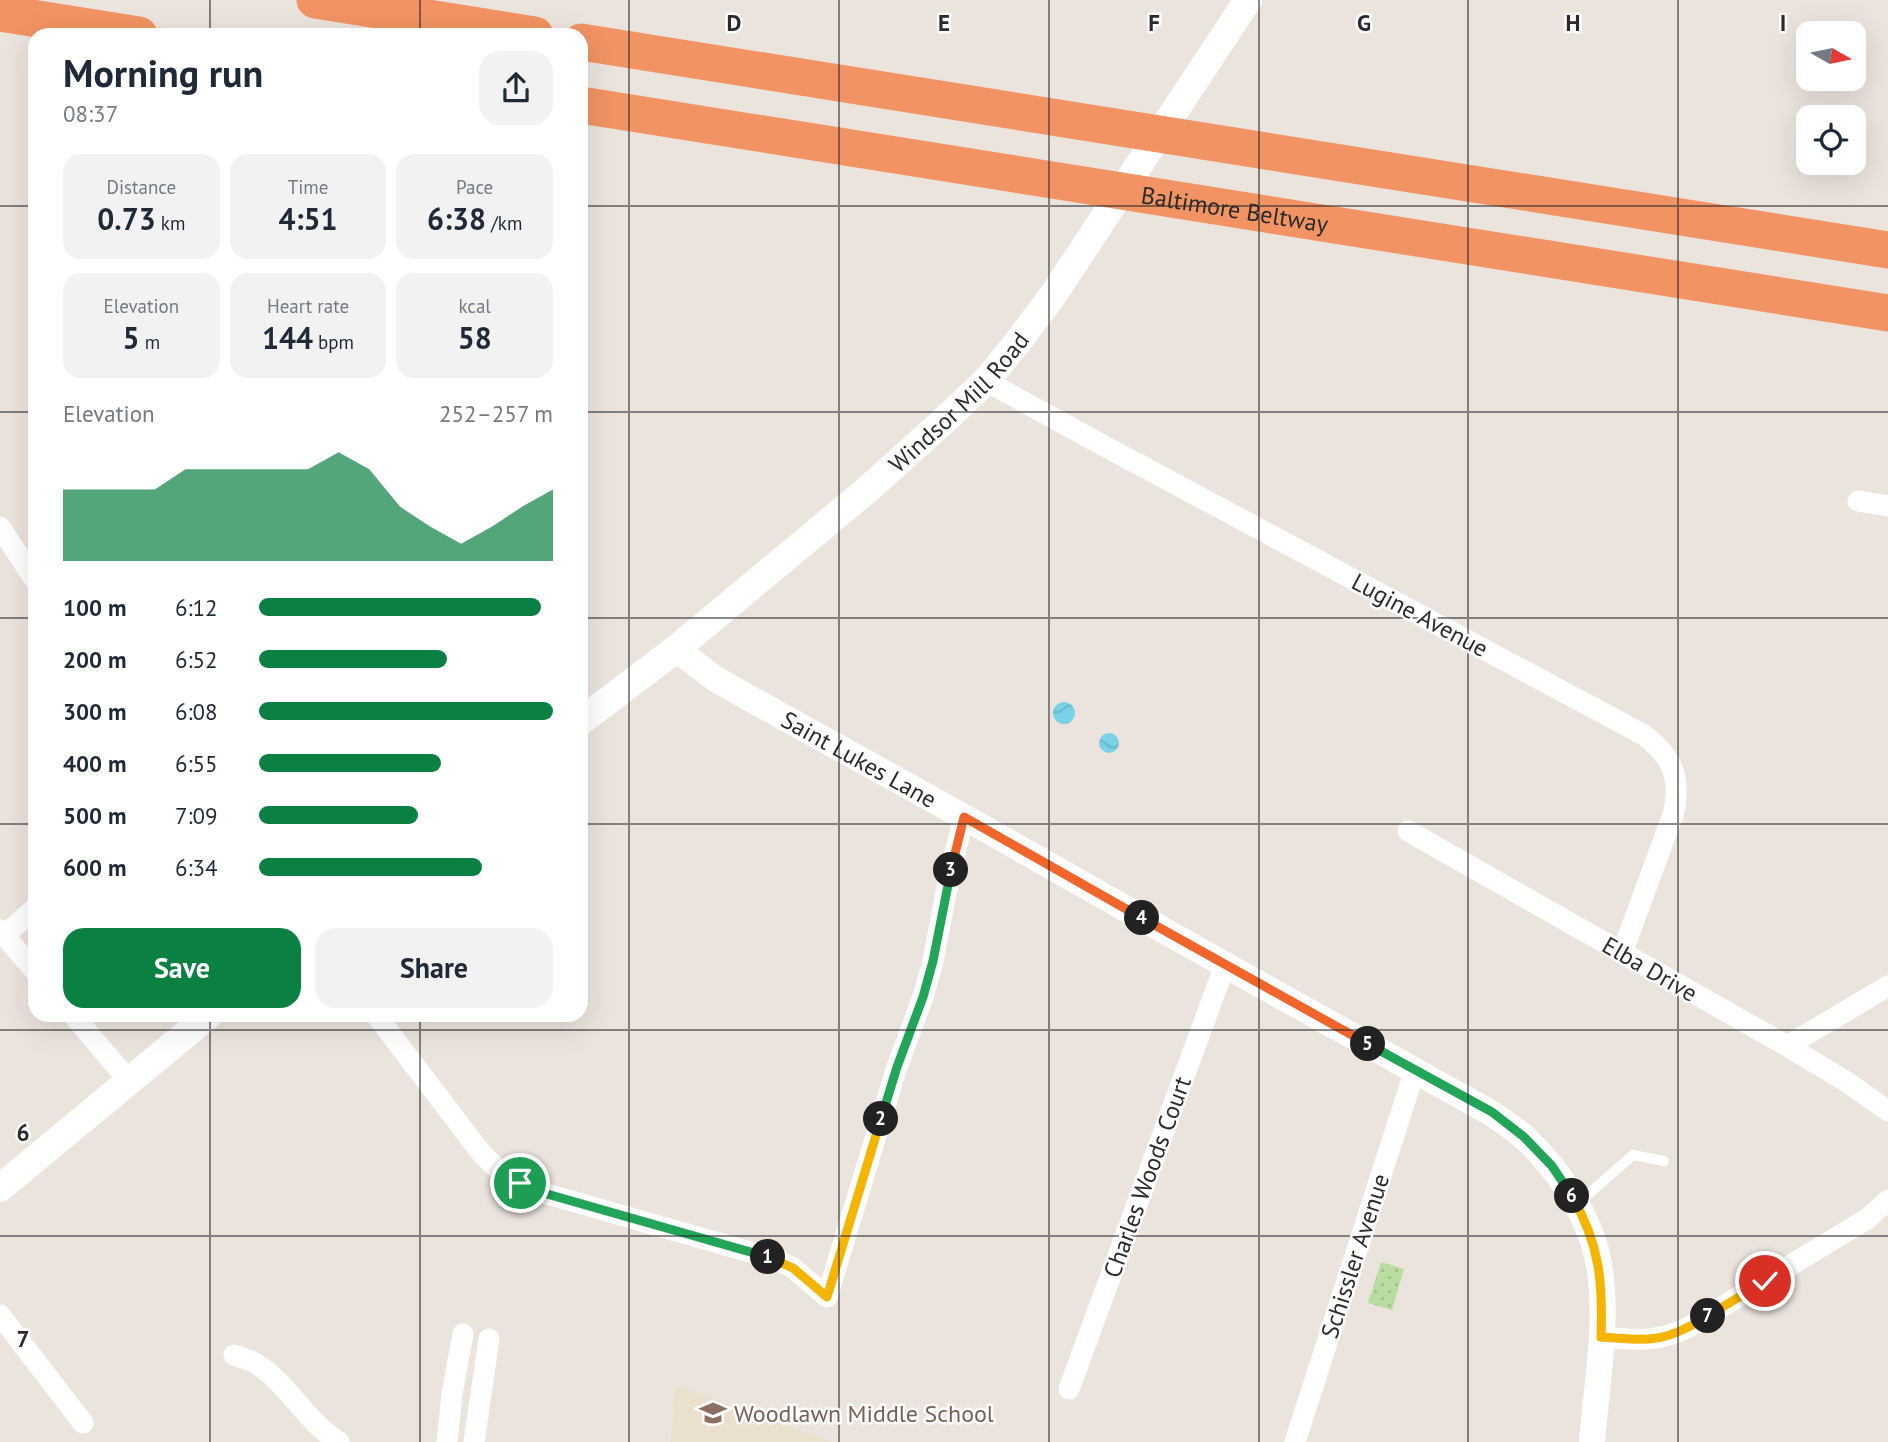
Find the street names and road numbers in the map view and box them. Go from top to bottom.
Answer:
street label: Baltimore Beltway [1139,179,1330,239]
street label: Windsor Mill Road [882,326,1036,479]
street label: Lugine Avenue [1346,566,1494,664]
street label: Saint Lukes Lane [776,704,942,814]
street label: Elba Drive [1597,929,1703,1009]
street label: Charles Woods Court [1096,1072,1198,1282]
street label: Schissler Avenue [1314,1170,1396,1342]

